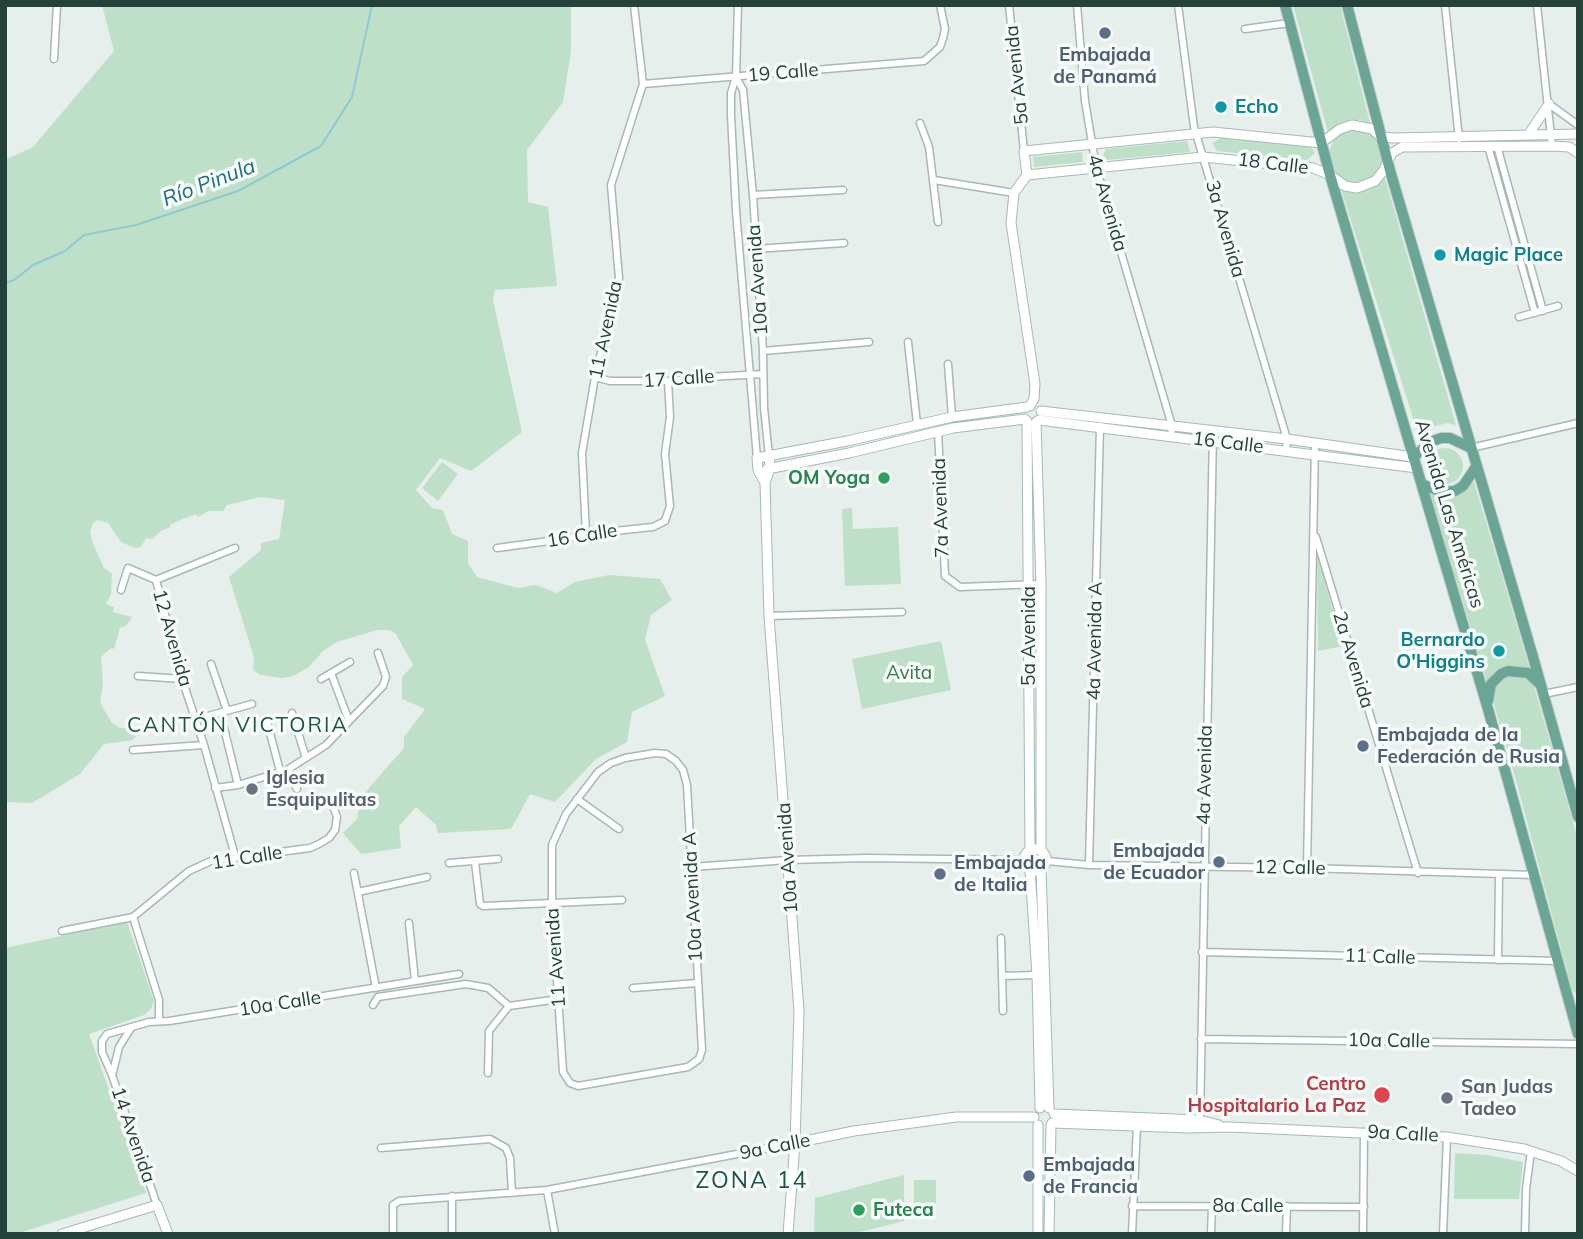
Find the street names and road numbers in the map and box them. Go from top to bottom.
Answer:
street label: 5a Avenida [1000,24,1034,126]
street label: 19 Calle [747,59,819,87]
street label: 18 Calle [1236,148,1310,180]
street label: 4a Avenida [1082,152,1132,254]
street label: 3a Avenida [1200,178,1250,280]
street label: 10a Avenida [743,224,773,336]
street label: 11 Avenida [584,279,628,381]
street label: 17 Calle [643,365,715,393]
street label: Avenida Las Américas [1409,417,1489,611]
street label: 16 Calle [1191,427,1265,459]
street label: 7a Avenida [928,458,954,558]
street label: 16 Calle [545,519,619,553]
street label: 4a Avenida A [1083,581,1107,701]
street label: 5a Avenida [1018,586,1040,686]
street label: 12 Avenida [147,587,197,689]
street label: 2a Avenida [1327,609,1379,711]
street label: 4a Avenida [1193,725,1217,825]
street label: 10a Avenida [773,802,803,914]
street label: 10a Avenida A [678,831,708,963]
street label: 11 Calle [210,841,284,875]
street label: 12 Calle [1254,856,1326,880]
street label: 11 Avenida [541,907,571,1009]
street label: 11 Calle [1344,944,1416,970]
street label: 10a Calle [237,986,323,1022]
street label: 10a Calle [1347,1029,1431,1053]
street label: 14 Avenida [106,1084,160,1186]
street label: 9a Calle [1367,1121,1439,1147]
street label: 9a Calle [738,1129,812,1165]
street label: 8a Calle [1212,1195,1284,1217]

